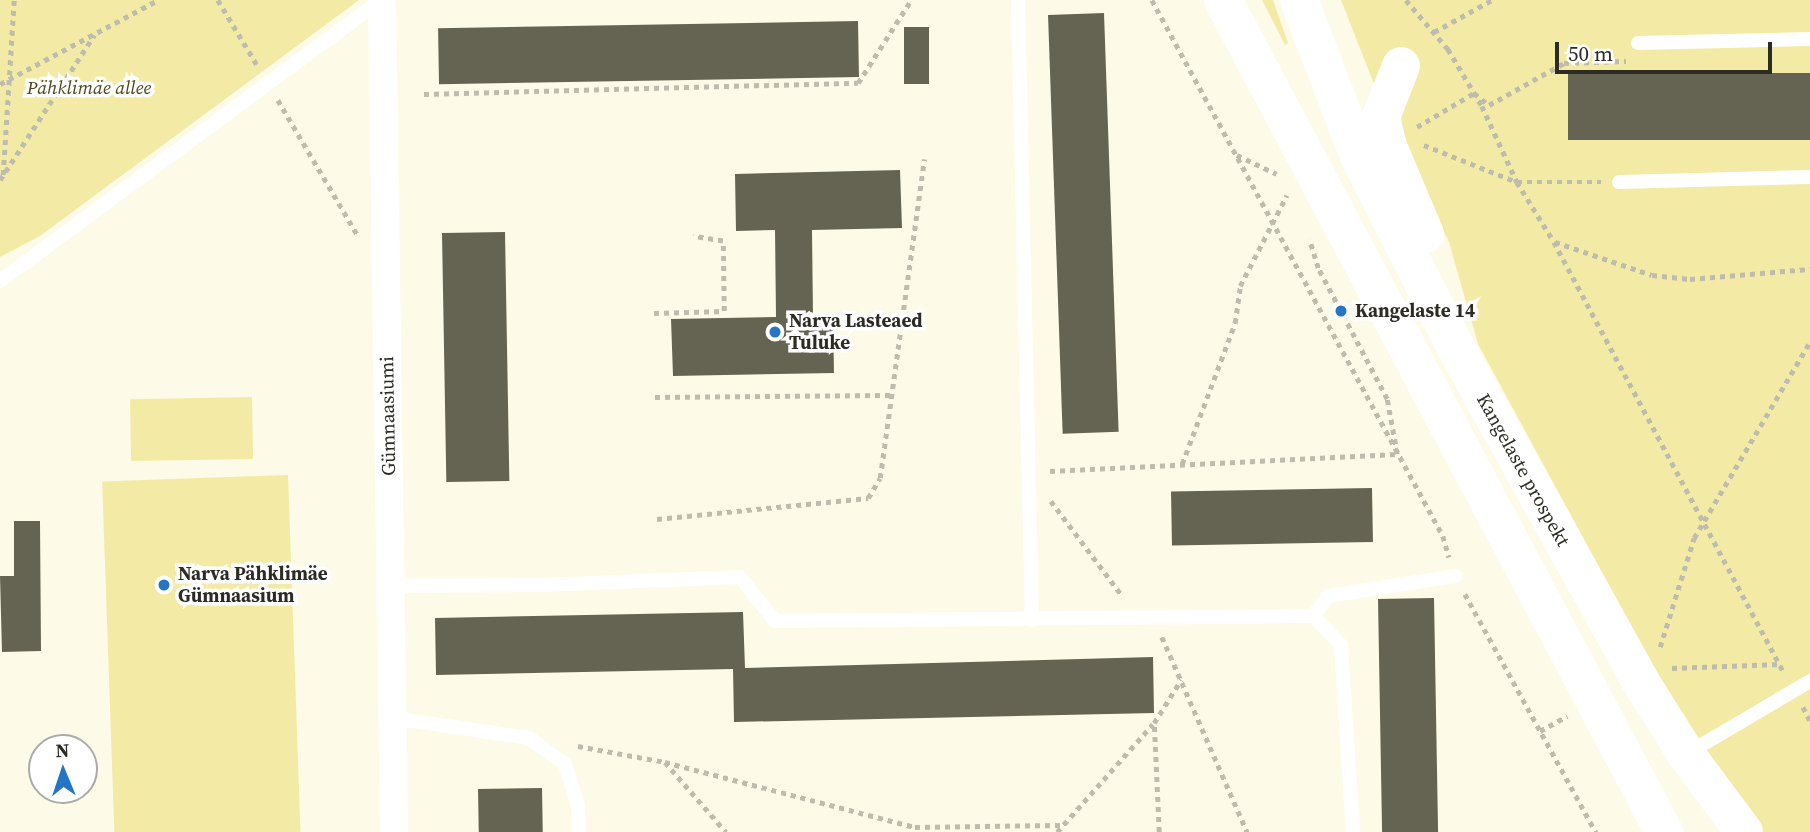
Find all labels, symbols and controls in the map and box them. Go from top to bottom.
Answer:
scale bar [1558,28,1775,72]
text: 50 m [1568,39,1613,68]
park label: Pähklimäe allee [27,77,151,99]
place label: Kangelaste 14 [1355,300,1475,322]
marker: Kangelaste 14 [1333,303,1349,319]
place label: Narva Lasteaed Tuluke [789,310,923,354]
marker: Narva Lasteaed Tuluke [767,324,783,340]
street label: Gümnaasiumi [376,356,400,476]
street label: Kangelaste prospekt [1472,390,1574,550]
place label: Narva Pähklimäe Gümnaasium [178,563,328,607]
marker: Narva Pähklimäe Gümnaasium [156,577,172,593]
north arrow [28,734,98,804]
text: N [55,737,70,763]

